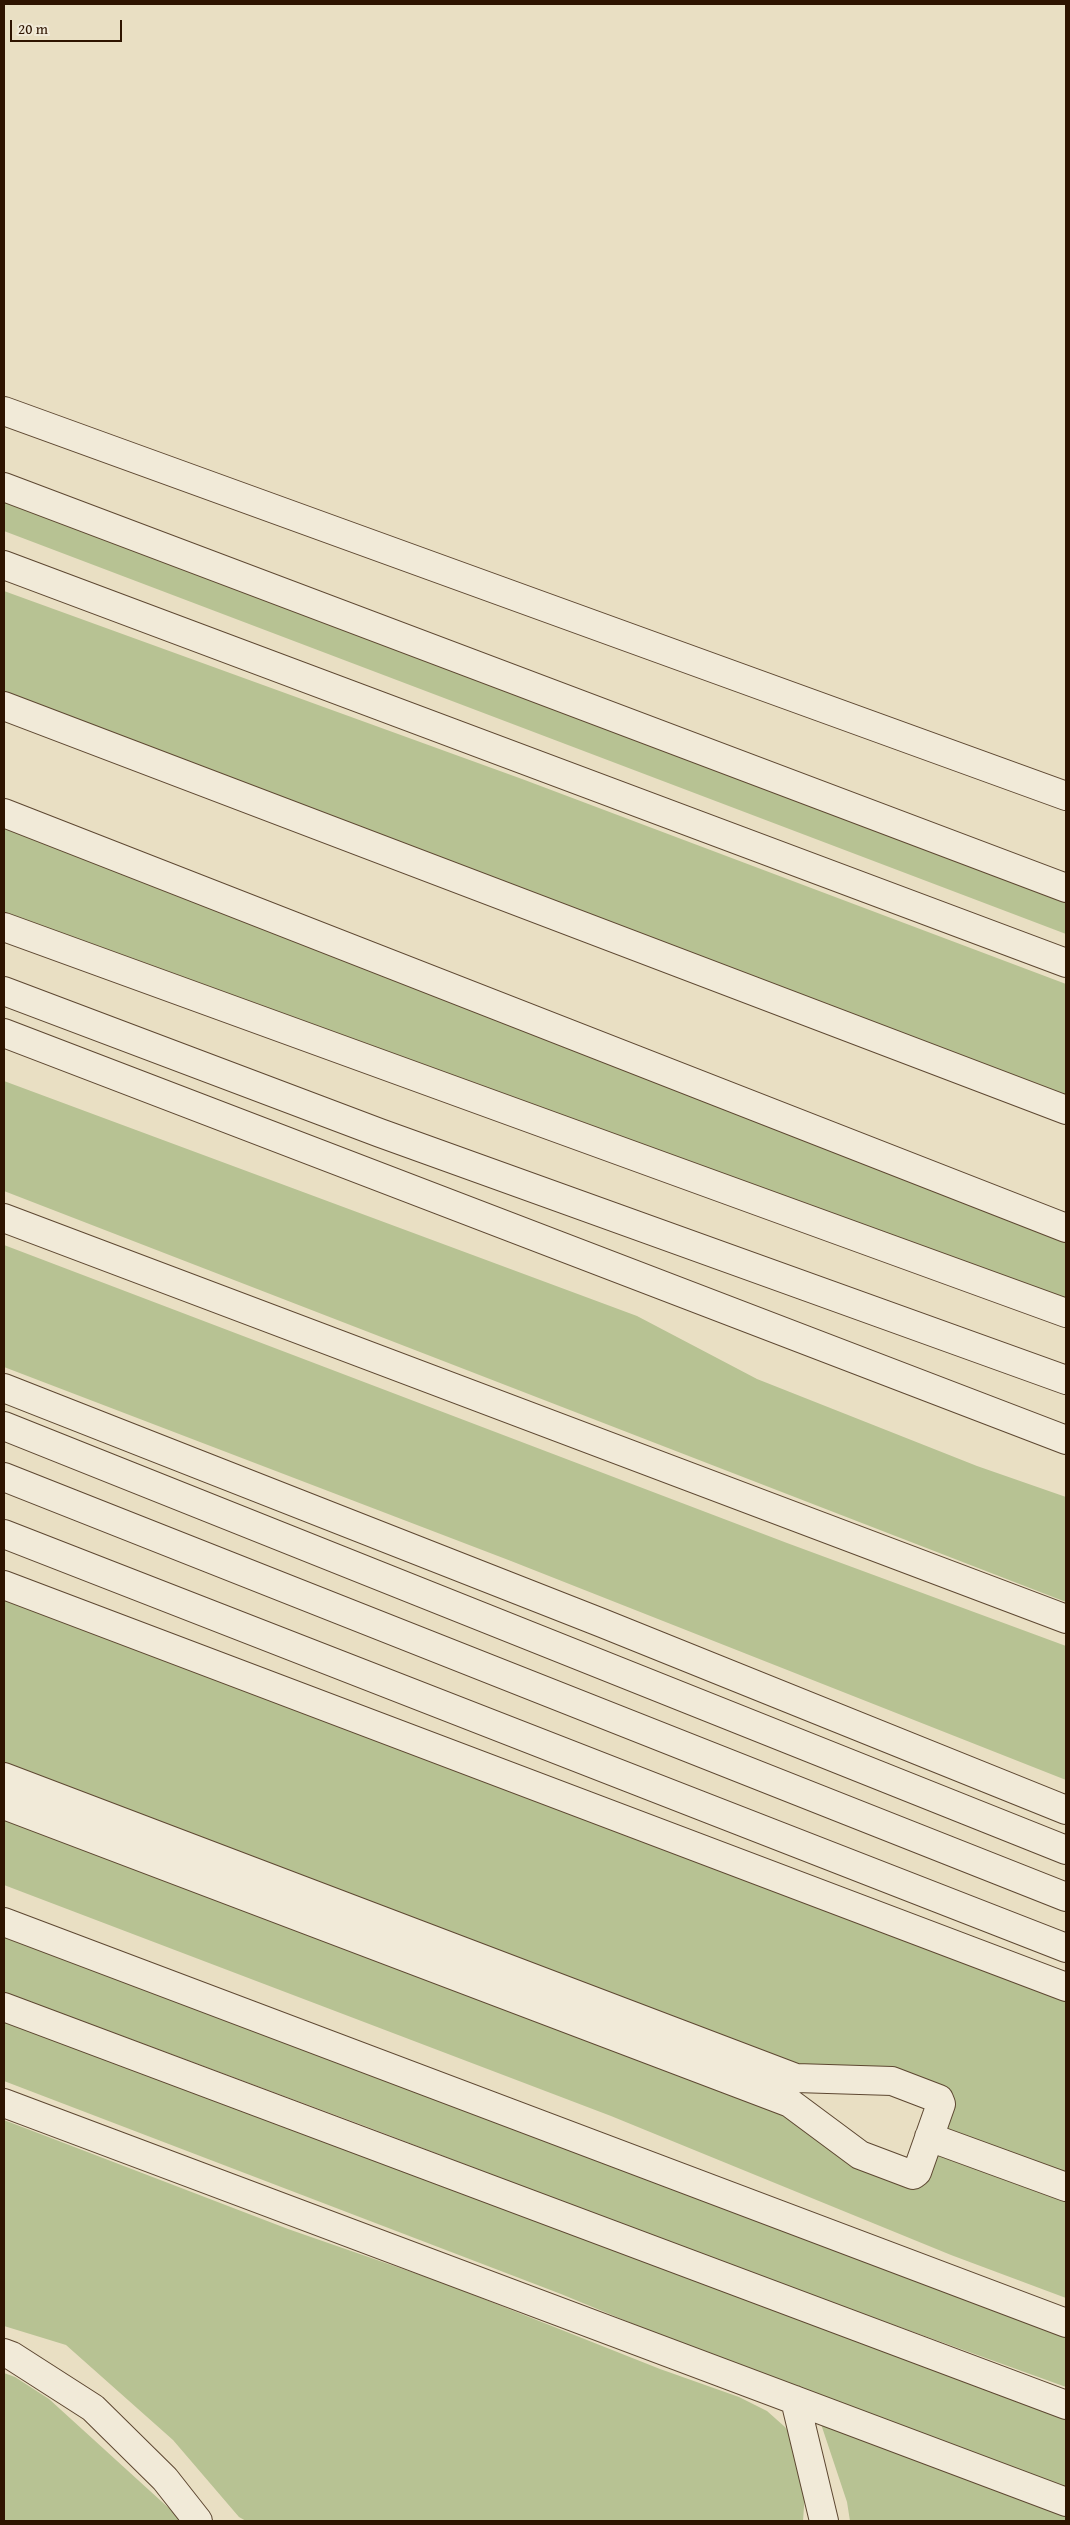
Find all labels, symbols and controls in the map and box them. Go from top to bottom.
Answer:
scale bar [12,10,125,42]
text: 20 m [18,18,48,39]

